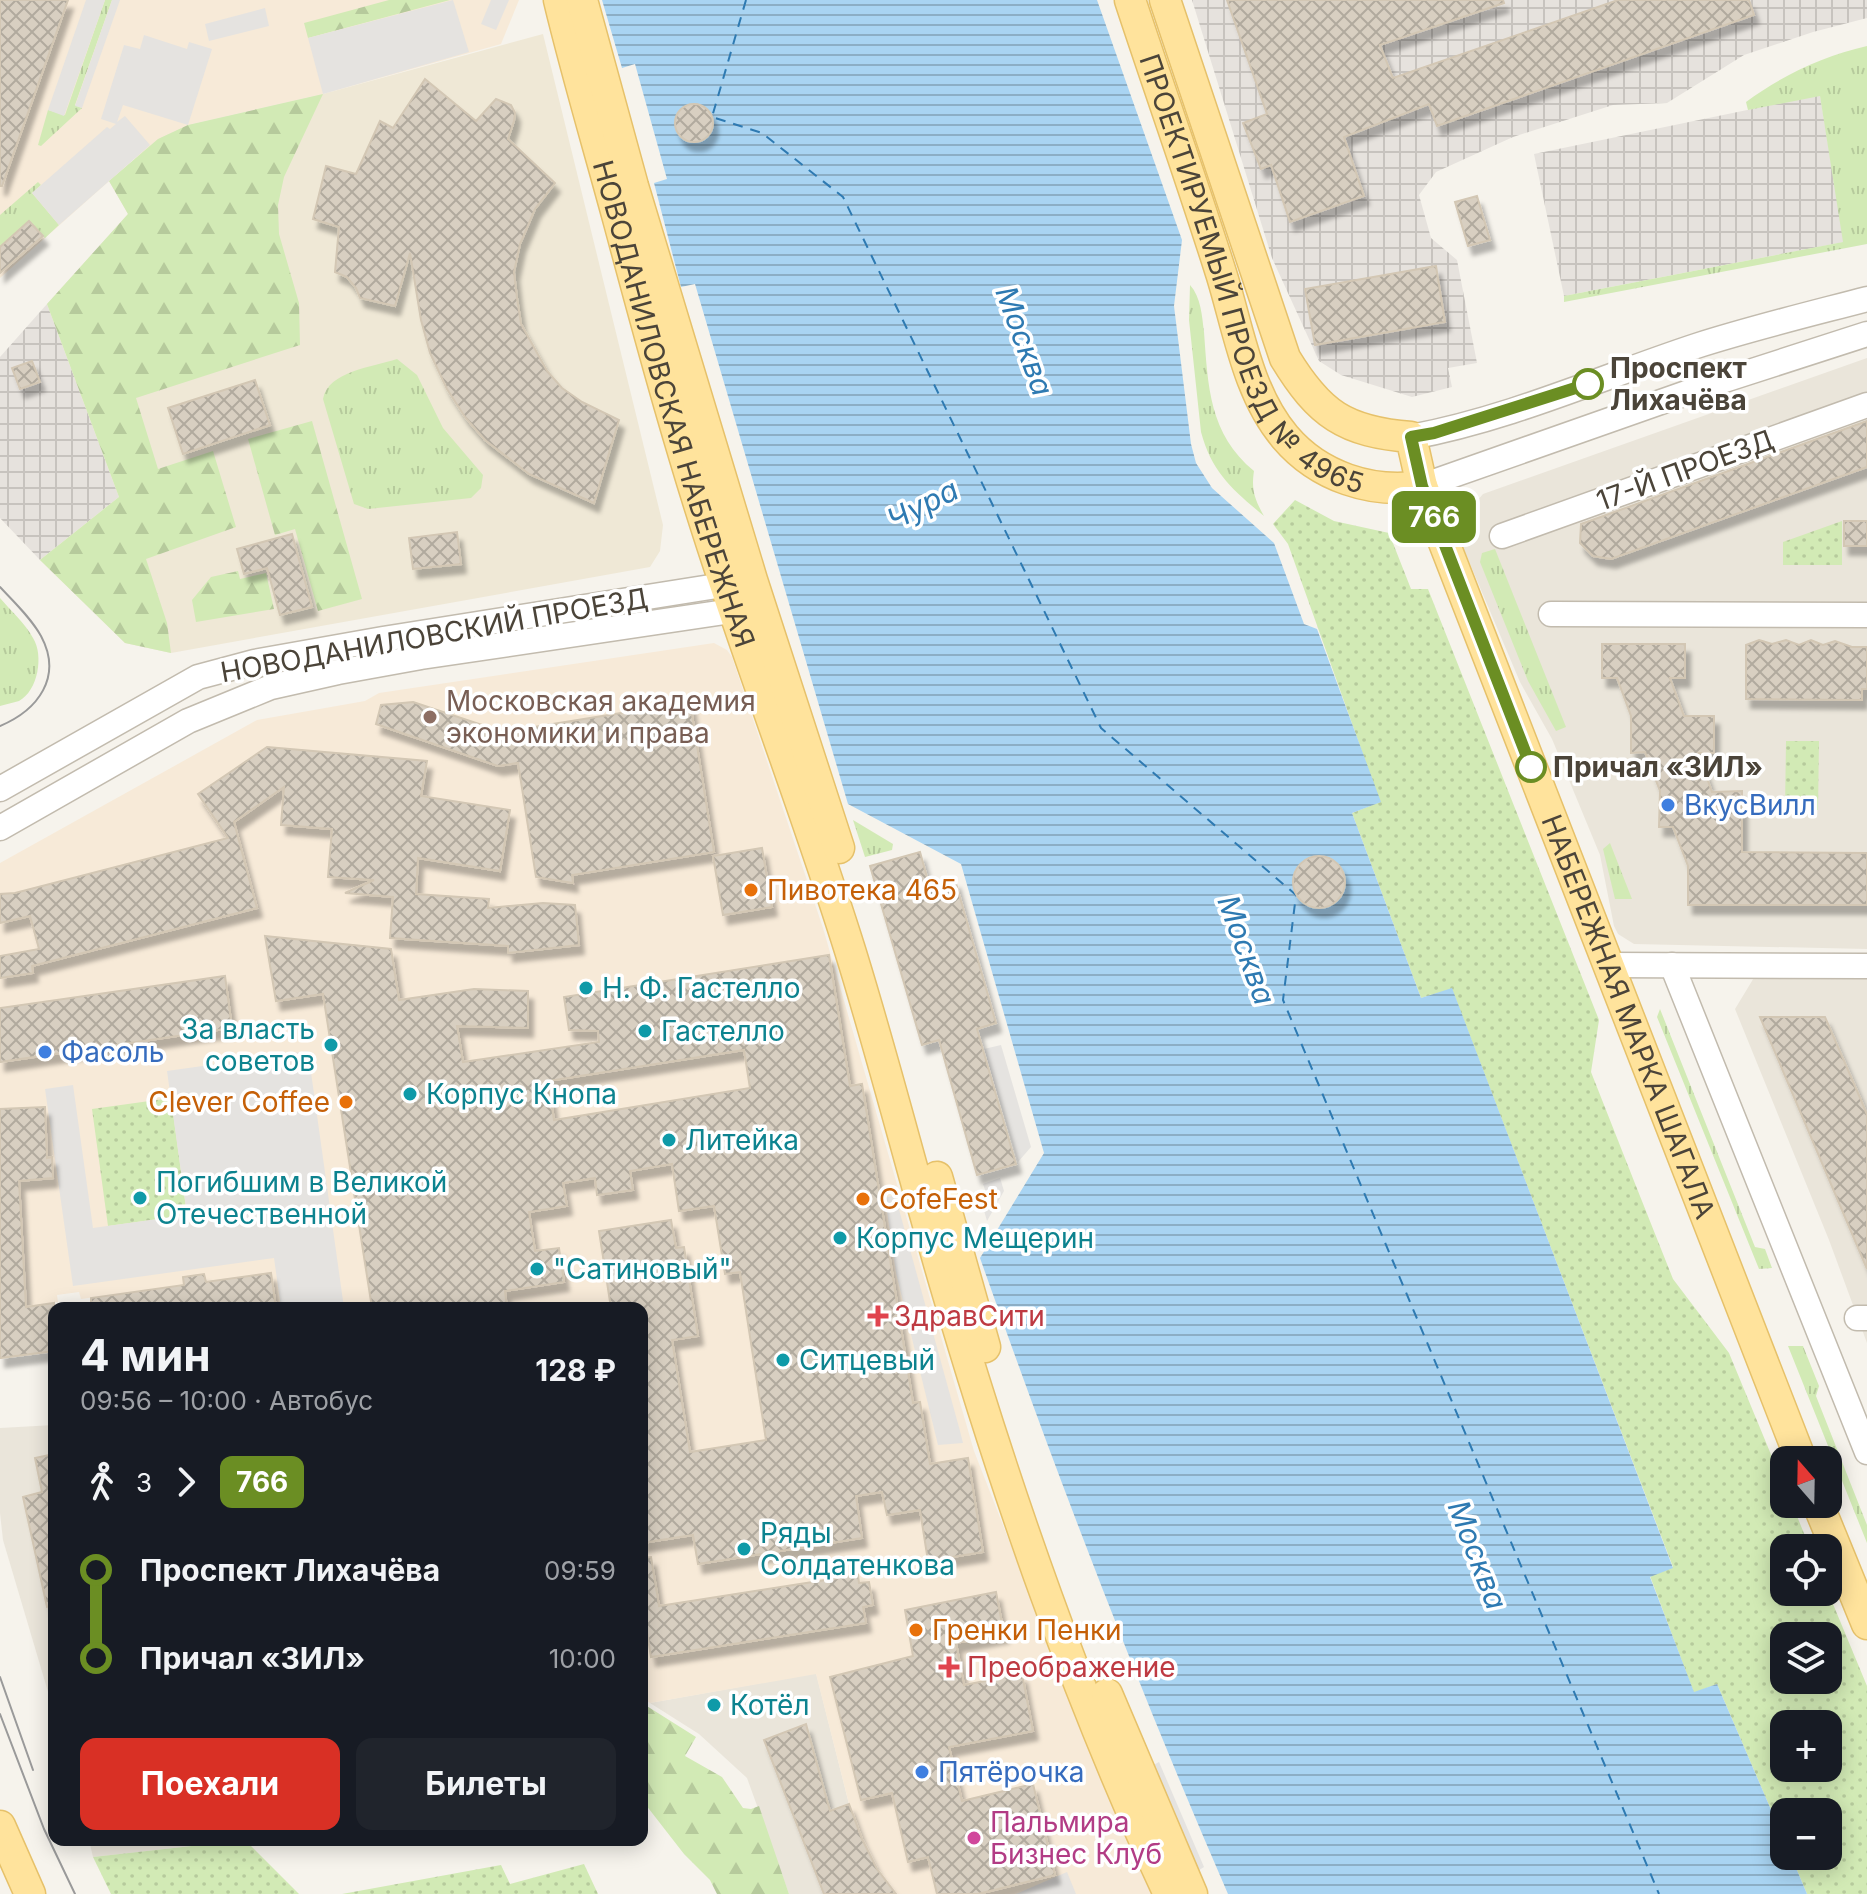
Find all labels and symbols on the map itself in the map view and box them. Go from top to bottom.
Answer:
street label: ПРОЕКТИРУЕМЫЙ ПРОЕЗД № 4965 [1132,50,1368,501]
street label: НОВОДАНИЛОВСКАЯ НАБЕРЕЖНАЯ [586,157,762,652]
water label: Москва [989,281,1061,400]
place label: Проспект Лихачёва [1610,351,1747,417]
marker: Проспект Лихачёва [1573,369,1603,399]
street label: 17-Й ПРОЕЗД [1591,421,1778,518]
water label: Чура [881,471,964,537]
line badge: 766 [1388,491,1480,543]
street label: НОВОДАНИЛОВСКИЙ ПРОЕЗД [218,580,650,689]
place label: Московская академия экономики и права [446,684,756,750]
marker: Московская академия экономики и права [421,708,439,726]
place label: Причал «ЗИЛ» [1553,750,1763,784]
marker: Причал «ЗИЛ» [1516,752,1546,782]
place label: ВкусВилл [1684,788,1816,822]
marker: ВкусВилл [1659,796,1677,814]
street label: НАБЕРЕЖНАЯ МАРКА ШАГАЛА [1535,810,1722,1224]
place label: Пивотека 465 [767,873,957,907]
marker: Пивотека 465 [742,881,760,899]
water label: Москва [1211,890,1283,1009]
place label: Н. Ф. Гастелло [602,971,800,1005]
marker: Н. Ф. Гастелло [577,979,595,997]
place label: За власть советов [181,1012,315,1078]
place label: Гастелло [661,1014,785,1048]
marker: Гастелло [636,1022,654,1040]
place label: Фасоль [61,1035,164,1069]
marker: За власть советов [322,1036,340,1054]
marker: Фасоль [36,1043,54,1061]
place label: Корпус Кнопа [426,1077,617,1111]
place label: Clever Coffee [148,1085,330,1119]
marker: Корпус Кнопа [401,1085,419,1103]
marker: Clever Coffee [337,1093,355,1111]
place label: Литейка [685,1123,799,1157]
marker: Литейка [660,1131,678,1149]
place label: Погибшим в Великой Отечественной [156,1165,447,1231]
place label: CofeFest [879,1182,998,1216]
marker: Погибшим в Великой Отечественной [131,1189,149,1207]
marker: CofeFest [854,1190,872,1208]
place label: Корпус Мещерин [856,1221,1094,1255]
marker: Корпус Мещерин [831,1229,849,1247]
place label: "Сатиновый" [553,1252,732,1286]
marker: "Сатиновый" [528,1260,546,1278]
place label: ЗдравСити [894,1299,1045,1333]
marker: ЗдравСити [869,1307,887,1325]
place label: Ситцевый [799,1343,935,1377]
marker: Ситцевый [774,1351,792,1369]
north arrow [1770,1446,1842,1518]
water label: Москва [1441,1495,1515,1614]
place label: Ряды Солдатенкова [760,1516,955,1582]
marker: Ряды Солдатенкова [735,1540,753,1558]
place label: Гренки Пенки [932,1613,1122,1647]
marker: Гренки Пенки [907,1621,925,1639]
place label: Преображение [967,1650,1176,1684]
marker: Преображение [938,1656,960,1678]
place label: Котёл [730,1688,810,1722]
marker: Котёл [705,1696,723,1714]
place label: Пятёрочка [938,1755,1085,1789]
marker: Пятёрочка [913,1763,931,1781]
place label: Пальмира Бизнес Клуб [990,1805,1162,1871]
marker: Пальмира Бизнес Клуб [965,1829,983,1847]

